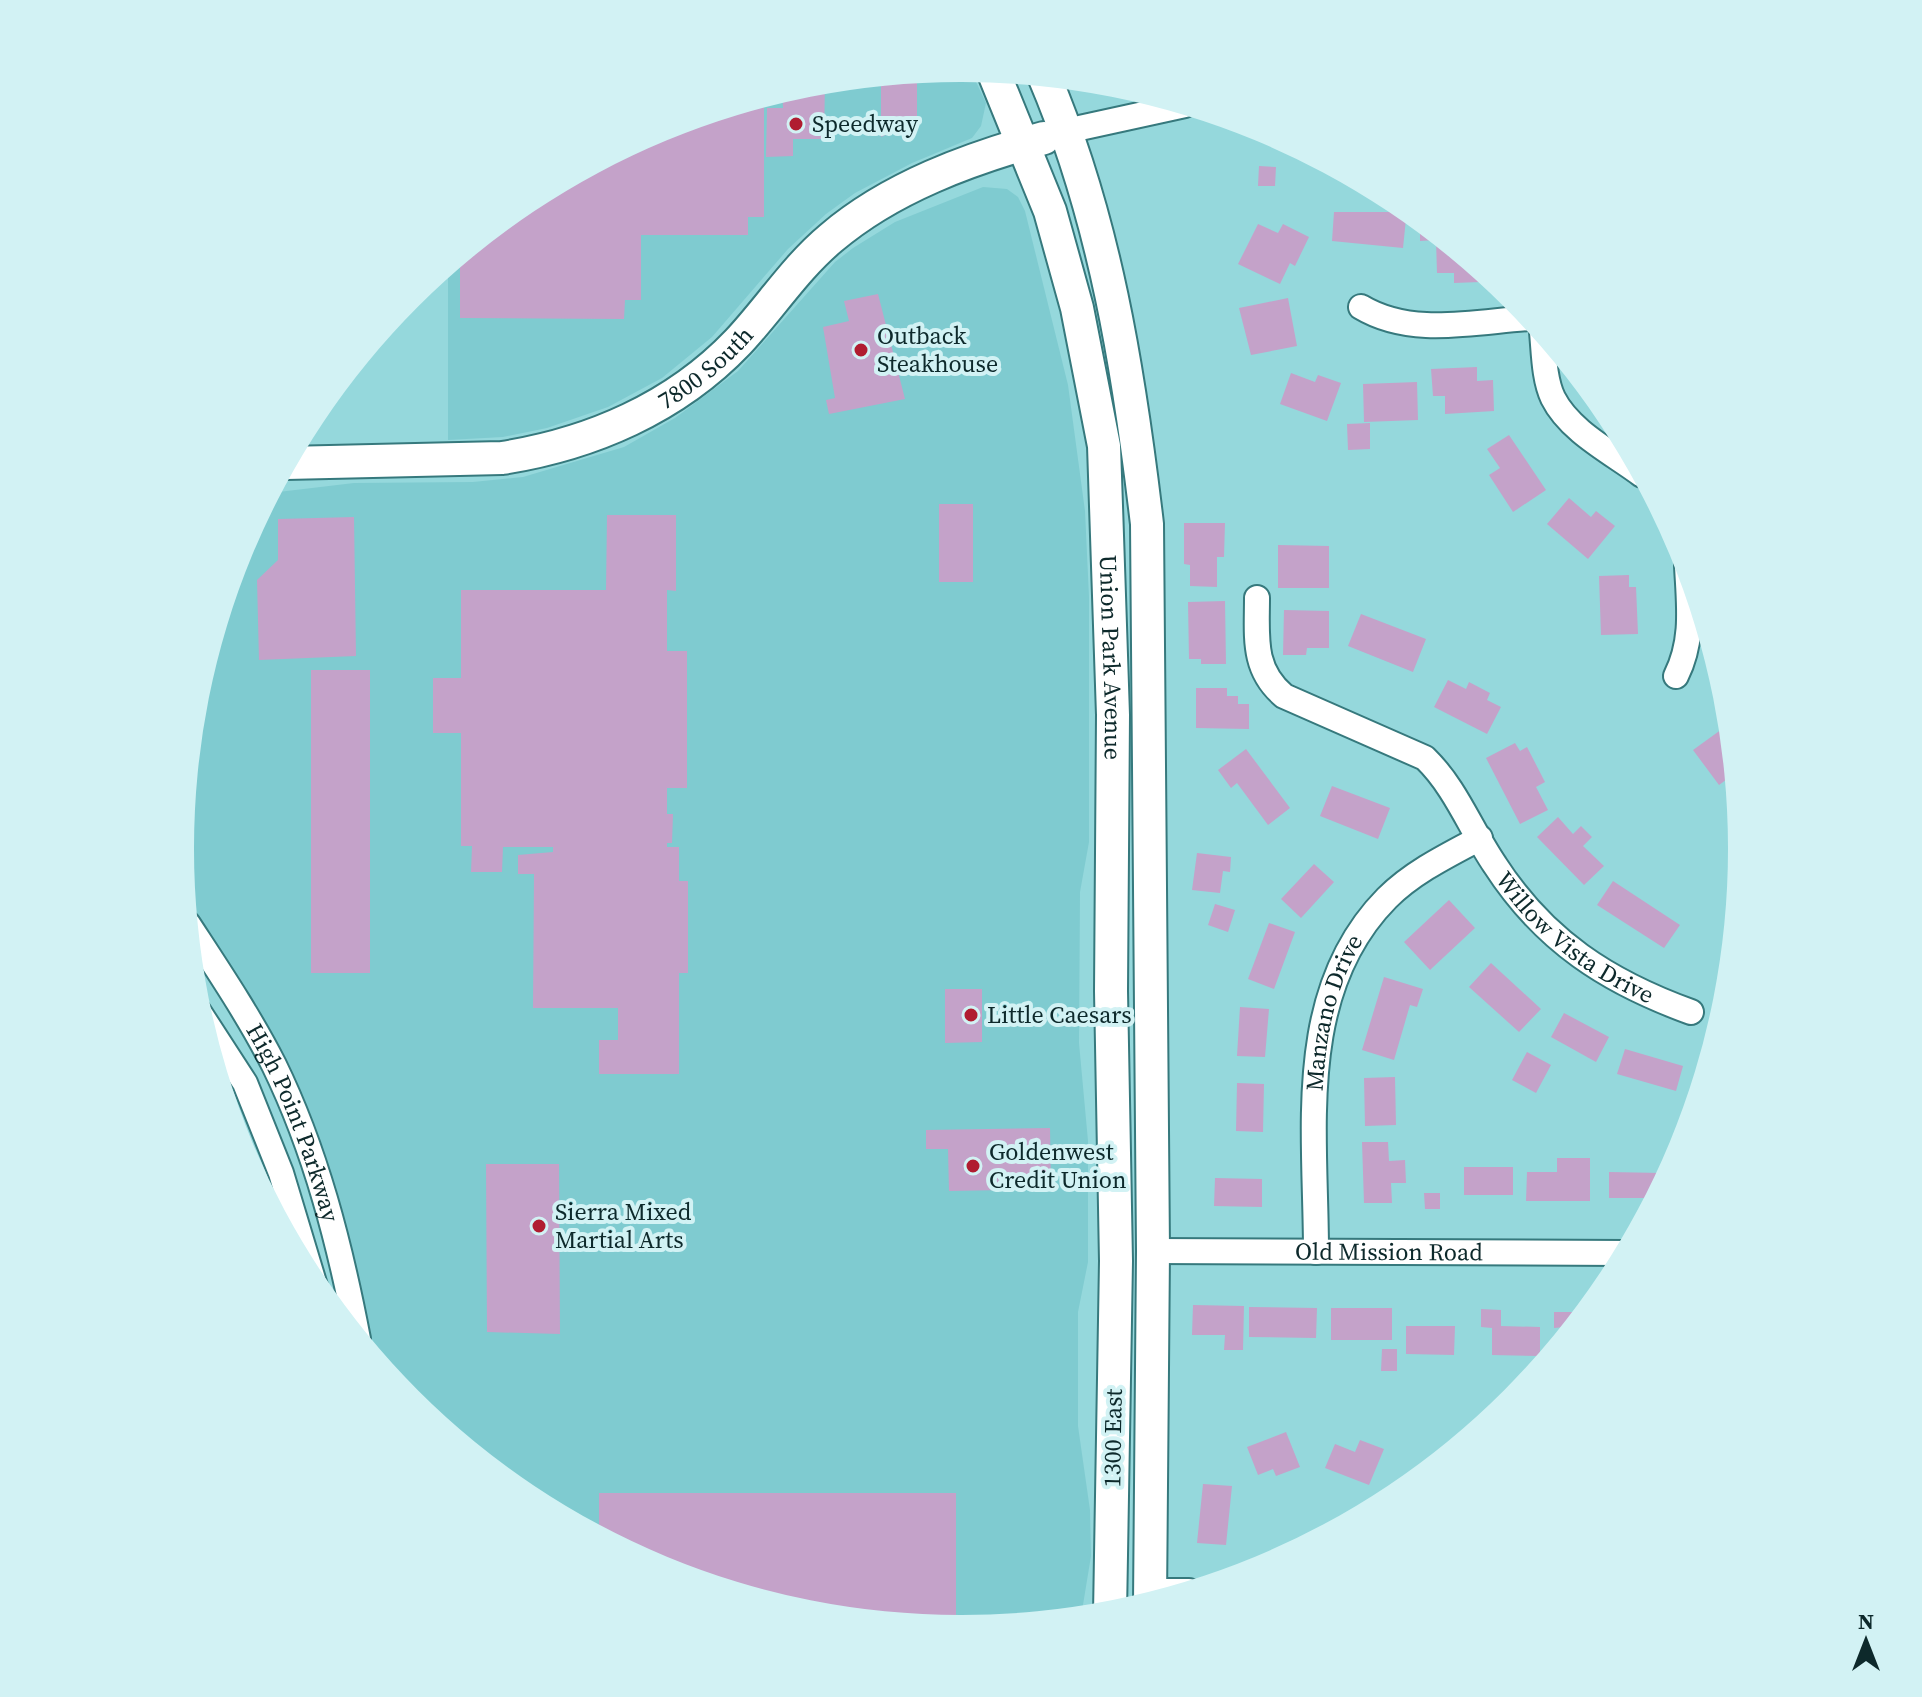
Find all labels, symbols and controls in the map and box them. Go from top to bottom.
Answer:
place label: Speedway [812,107,919,140]
marker: Speedway [787,115,805,133]
street label: 7800 South [651,319,761,417]
place label: Outback Steakhouse [877,319,998,380]
marker: Outback Steakhouse [852,341,870,359]
street label: Union Park Avenue [1092,554,1130,760]
street label: Willow Vista Drive [1488,864,1659,1011]
street label: Manzano Drive [1298,928,1370,1092]
place label: Little Caesars [987,998,1132,1031]
marker: Little Caesars [962,1006,980,1024]
street label: High Point Parkway [238,1017,348,1226]
place label: Goldenwest Credit Union [989,1135,1127,1196]
marker: Goldenwest Credit Union [964,1157,982,1175]
place label: Sierra Mixed Martial Arts [555,1195,692,1256]
marker: Sierra Mixed Martial Arts [530,1217,548,1235]
street label: Old Mission Road [1295,1235,1483,1268]
street label: 1300 East [1095,1388,1130,1488]
north arrow [1826,1601,1906,1681]
text: N [1858,1606,1874,1636]

